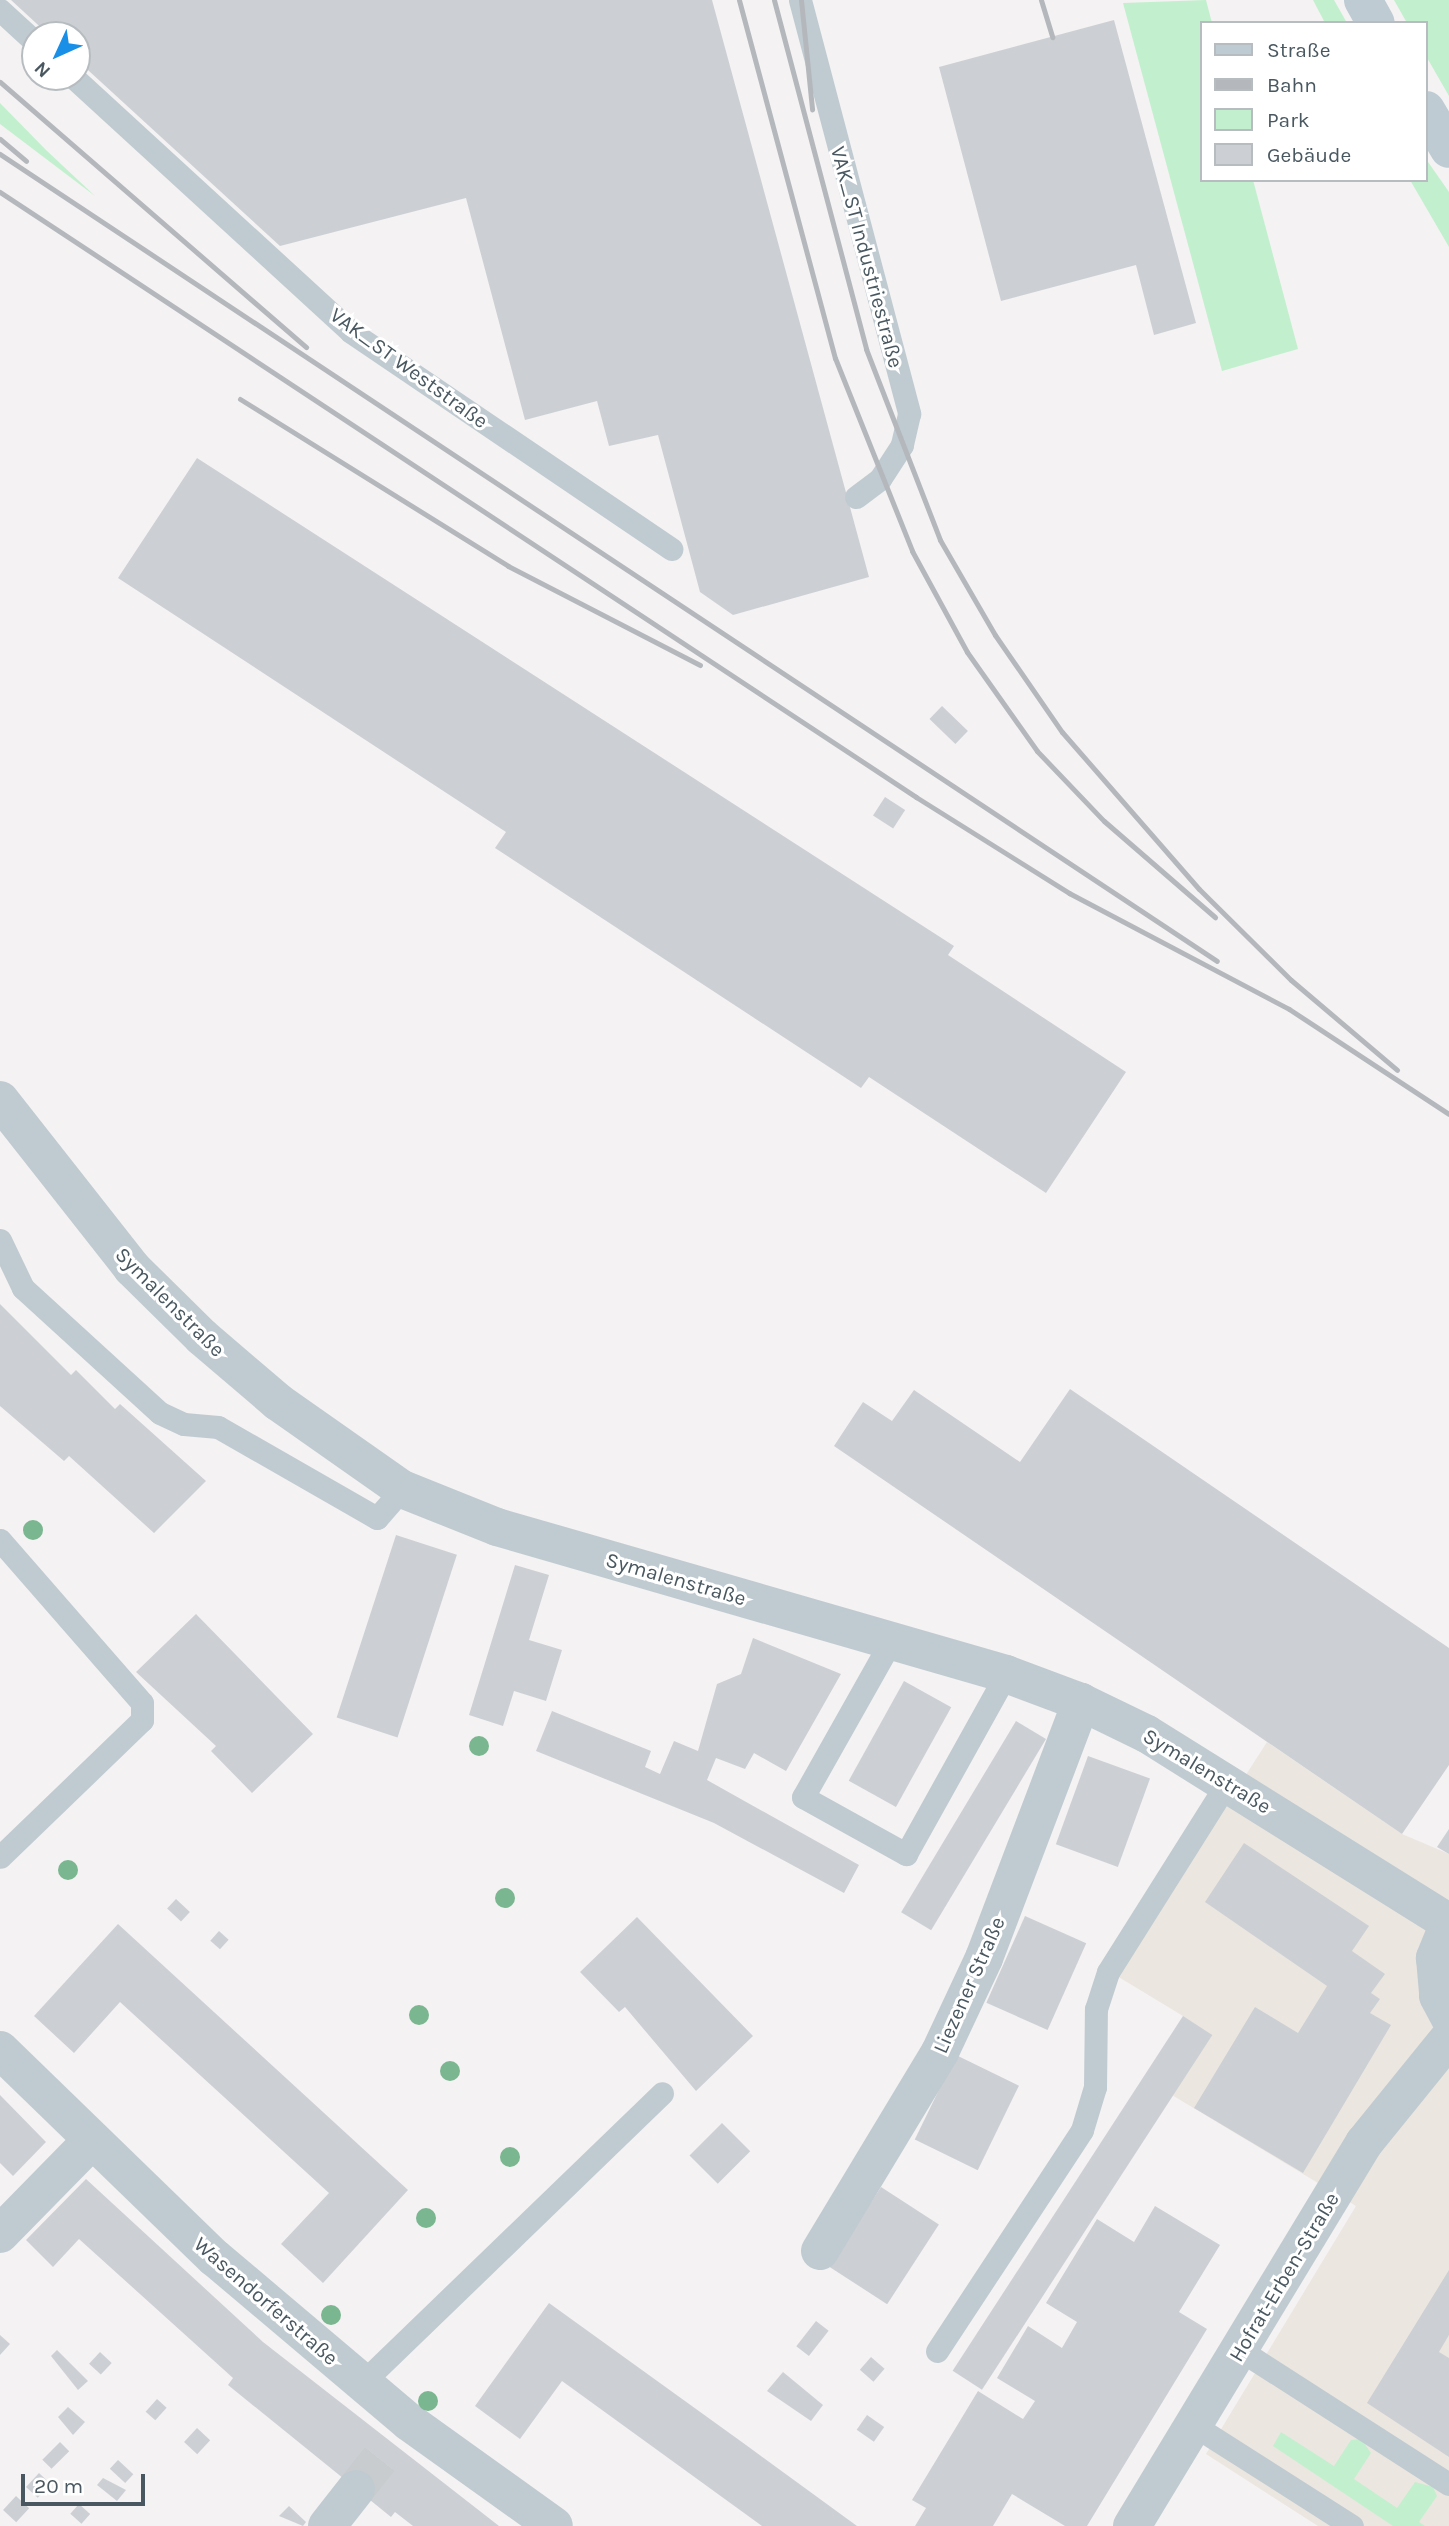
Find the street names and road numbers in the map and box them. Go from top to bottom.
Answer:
street label: VAK_ST Industriestraße [825,143,909,371]
street label: VAK_ST Weststraße [325,302,493,434]
street label: Symalenstraße [110,1242,230,1362]
street label: Symalenstraße [603,1547,749,1611]
street label: Symalenstraße [1138,1723,1276,1819]
street label: Liezener Straße [928,1913,1010,2057]
street label: Hofrat-Erben-Straße [1223,2188,1345,2366]
street label: Wasendorferstraße [189,2231,343,2371]

